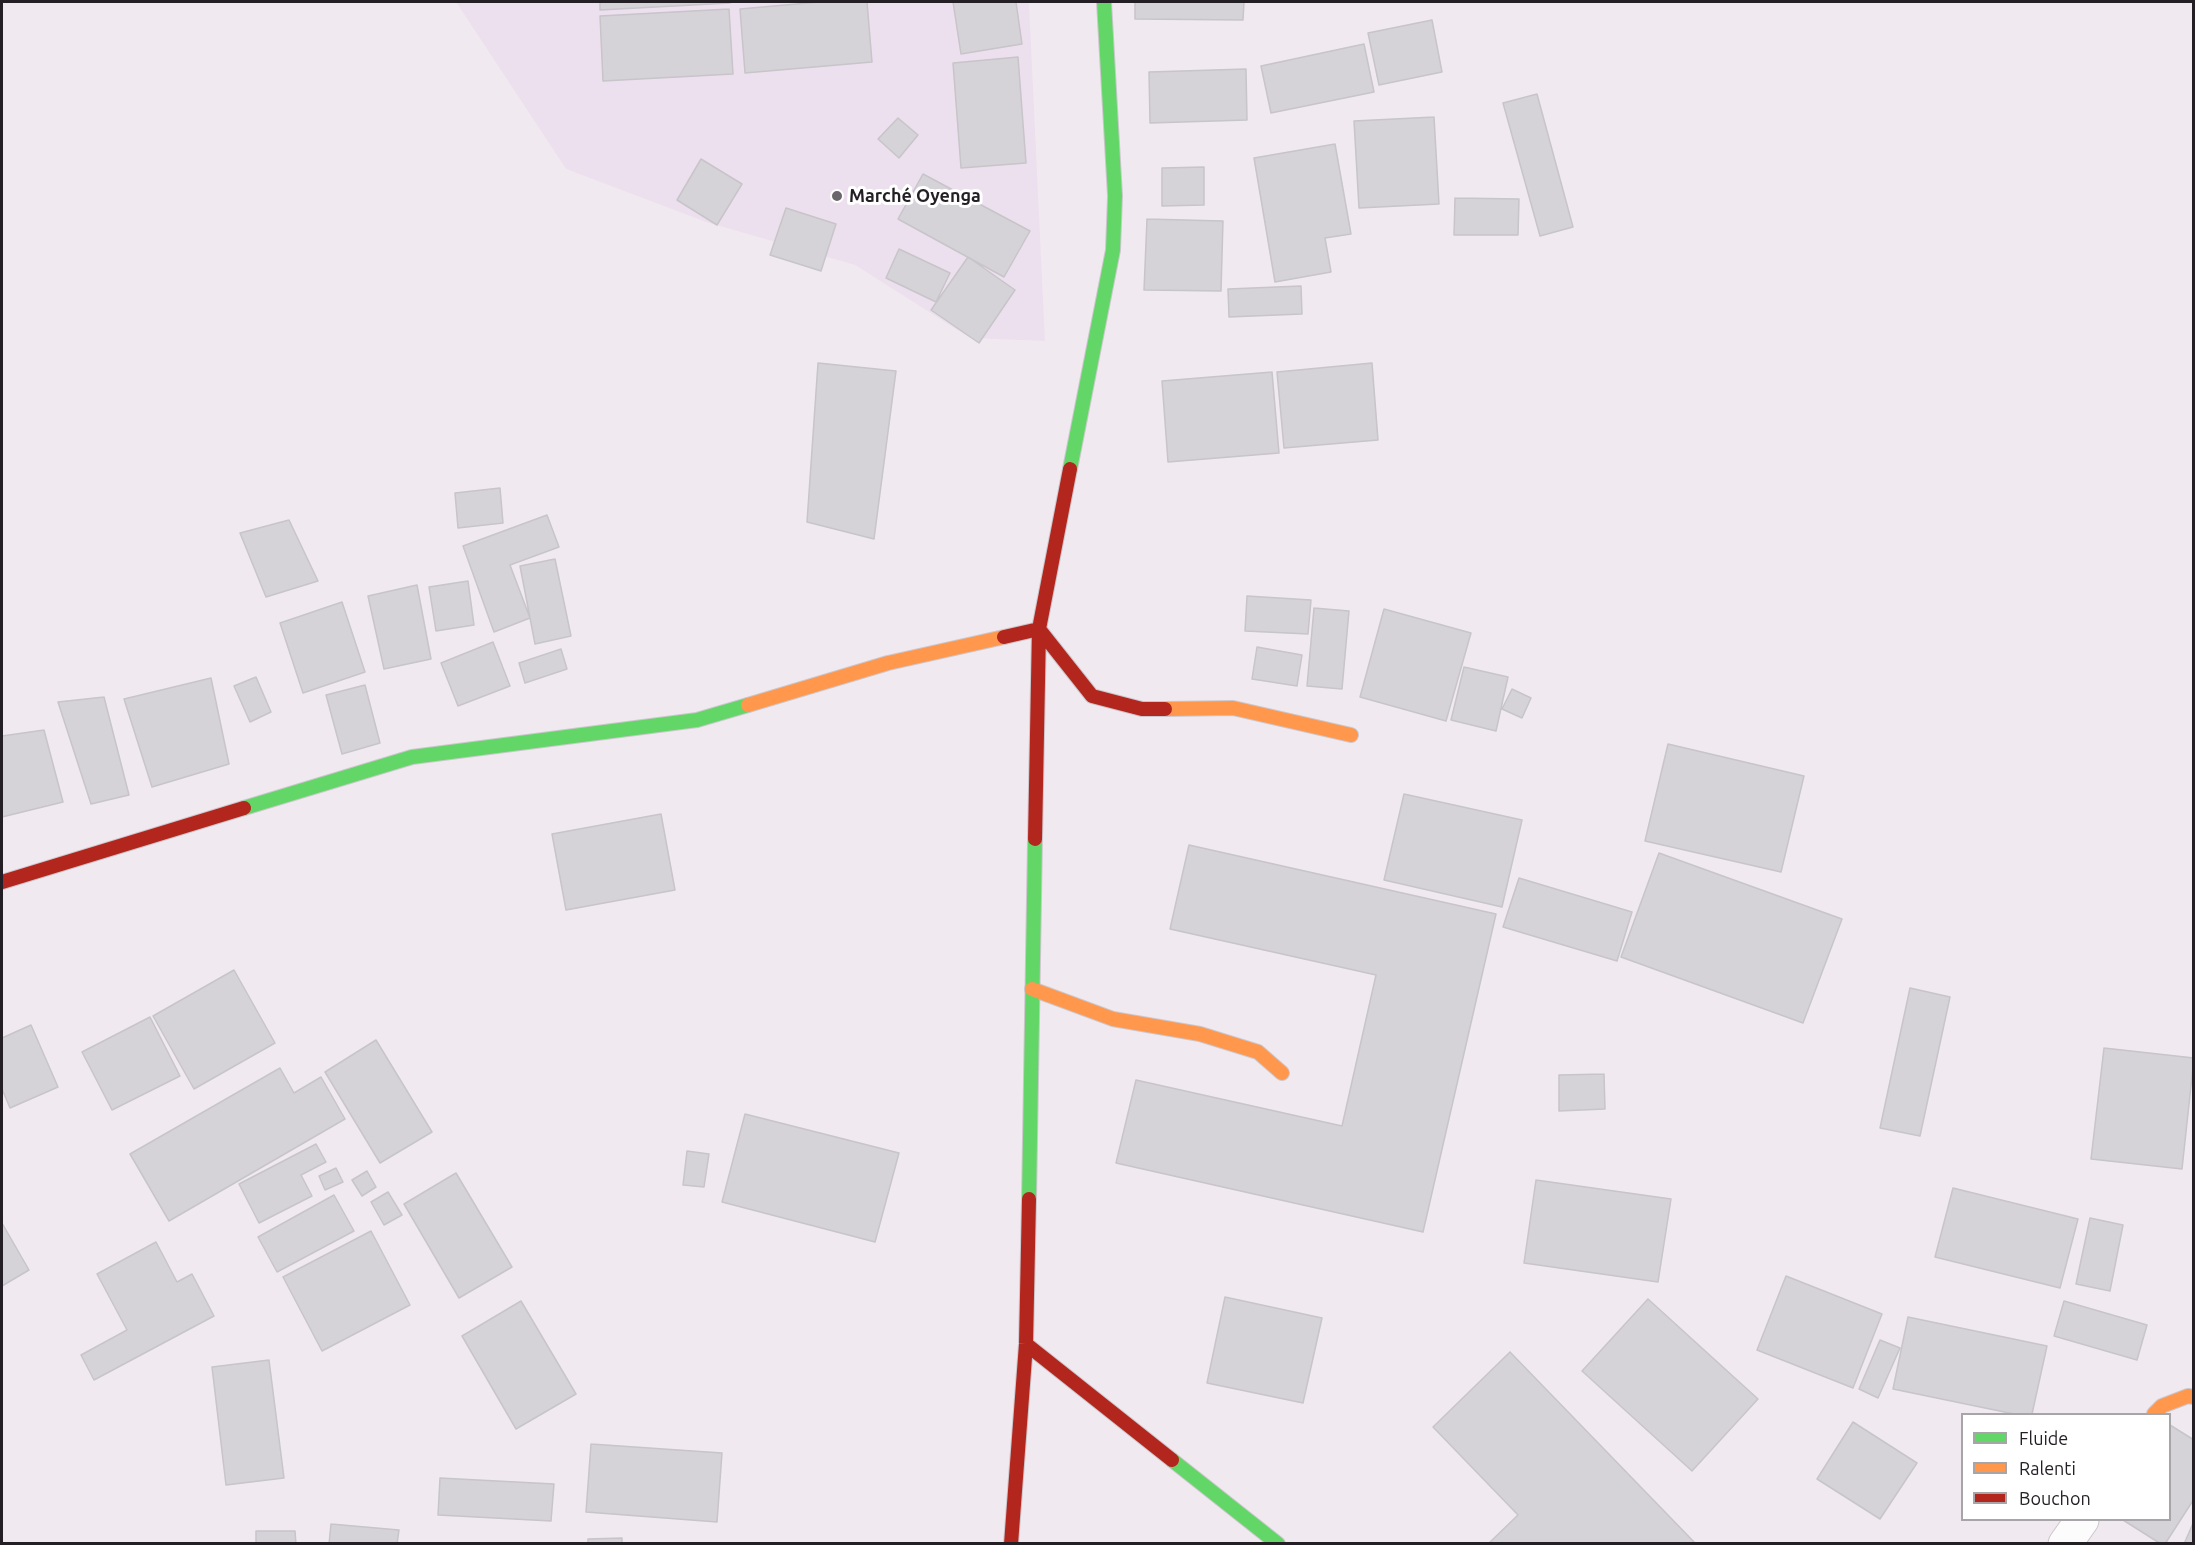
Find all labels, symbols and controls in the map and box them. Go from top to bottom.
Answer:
place label: Marché Oyenga [849,185,981,207]
marker: Marché Oyenga [830,189,844,203]
legend [1961,1413,2171,1521]
text: Fluide [2019,1428,2068,1448]
text: Ralenti [2019,1458,2076,1478]
text: Bouchon [2019,1488,2091,1508]

